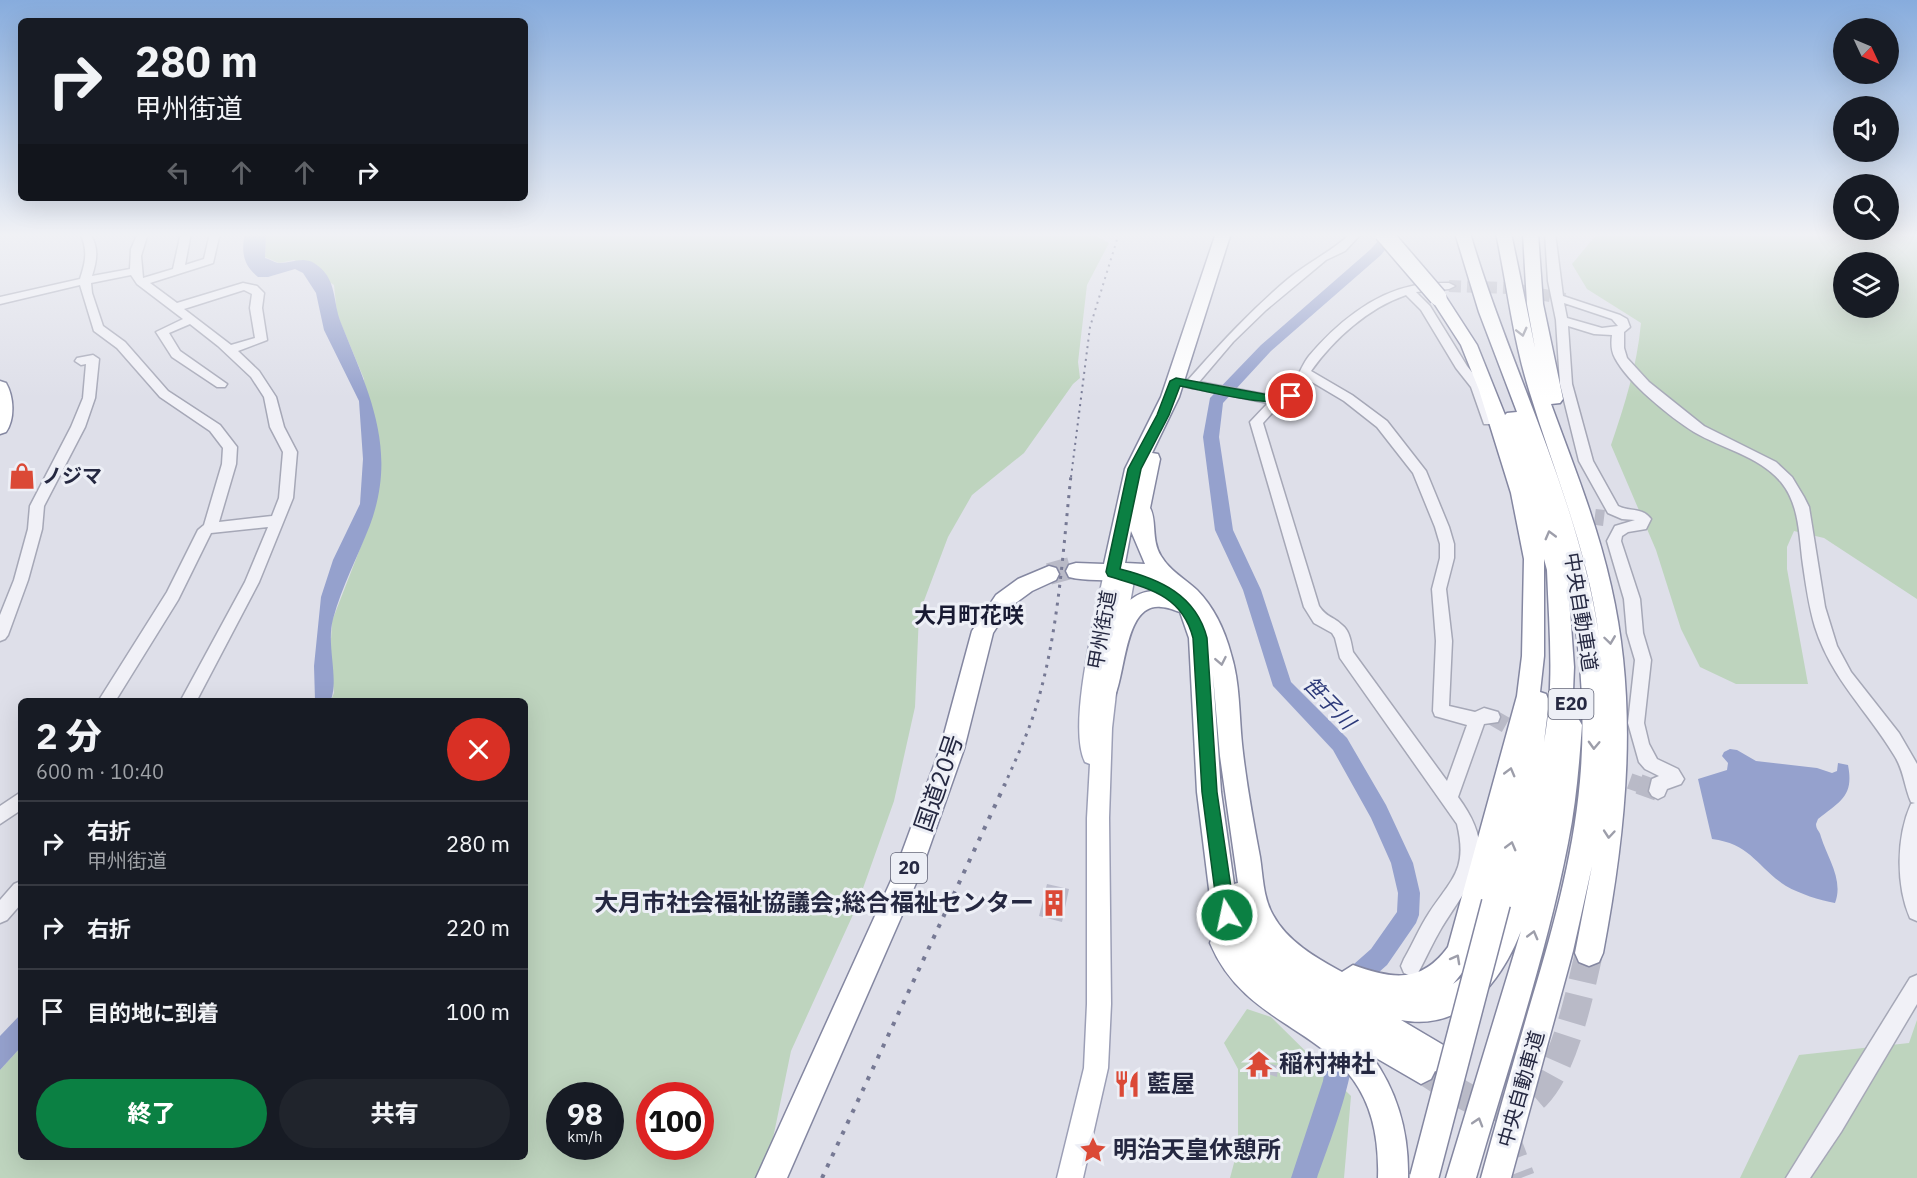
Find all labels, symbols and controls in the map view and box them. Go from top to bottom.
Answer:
north arrow [1833,18,1899,84]
map controls [1833,18,1899,318]
text: 280 m [135,34,258,89]
icon: right [36,42,114,120]
text: 甲州街道 [135,90,243,125]
button: sound [1833,96,1899,162]
icon: left [162,156,195,189]
icon: ahead [225,156,258,189]
icon: ahead [288,156,321,189]
icon: right [351,156,384,189]
button: search [1833,174,1899,240]
button: layers [1833,252,1899,318]
one-way arrow [1515,327,1528,337]
pin [1265,370,1316,421]
icon: arrive [1274,379,1307,412]
shop icon: ノジマ [7,461,37,491]
place label: ノジマ [42,462,102,489]
one-way arrow [1545,531,1557,541]
street label: 中央自動車道 [1559,551,1604,673]
street label: 甲州街道 [1081,588,1122,672]
district label: 大月町花咲 [914,600,1024,629]
one-way arrow [1603,635,1615,644]
one-way arrow [1214,655,1227,665]
water label: 笹子川 [1298,670,1363,736]
road number: E20 [1548,689,1594,719]
text: 2 分 [36,712,102,759]
button: close [447,718,510,781]
street label: 国道20号 [907,730,970,836]
one-way arrow [1588,741,1600,750]
text: 600 m · 10:40 [36,758,164,785]
one-way arrow [1502,767,1515,777]
text: 右折 [87,816,131,845]
icon: right [36,827,69,860]
text: 280 m [446,829,510,858]
one-way arrow [1603,830,1616,839]
one-way arrow [1503,841,1516,851]
text: 甲州街道 [87,847,167,874]
road number: 20 [891,853,927,883]
position arrow [1195,883,1259,947]
place label: 大月市社会福祉協議会;総合福祉センター [594,886,1034,918]
building icon: 大月市社会福祉協議会;総合福祉センター [1039,888,1069,918]
icon: right [36,911,69,944]
text: 220 m [446,913,510,942]
text: 右折 [87,914,131,943]
one-way arrow [1526,930,1539,940]
one-way arrow [1449,955,1460,965]
icon: arrive [36,995,69,1028]
text: 100 m [446,997,510,1026]
text: 目的地に到着 [87,998,219,1027]
street label: 中央自動車道 [1491,1027,1550,1150]
place label: 稲村神社 [1279,1047,1375,1079]
temple icon: 稲村神社 [1244,1049,1274,1079]
place label: 藍屋 [1147,1067,1195,1099]
restaurant icon: 藍屋 [1112,1069,1142,1099]
button: 終了 [36,1079,267,1148]
button: 共有 [279,1079,510,1148]
speed limit sign: 100 [636,1082,714,1160]
text: 98 [567,1094,603,1133]
one-way arrow [1471,1117,1483,1128]
text: km/h [567,1127,603,1146]
place label: 明治天皇休憩所 [1113,1133,1281,1165]
place icon: 明治天皇休憩所 [1078,1135,1108,1165]

